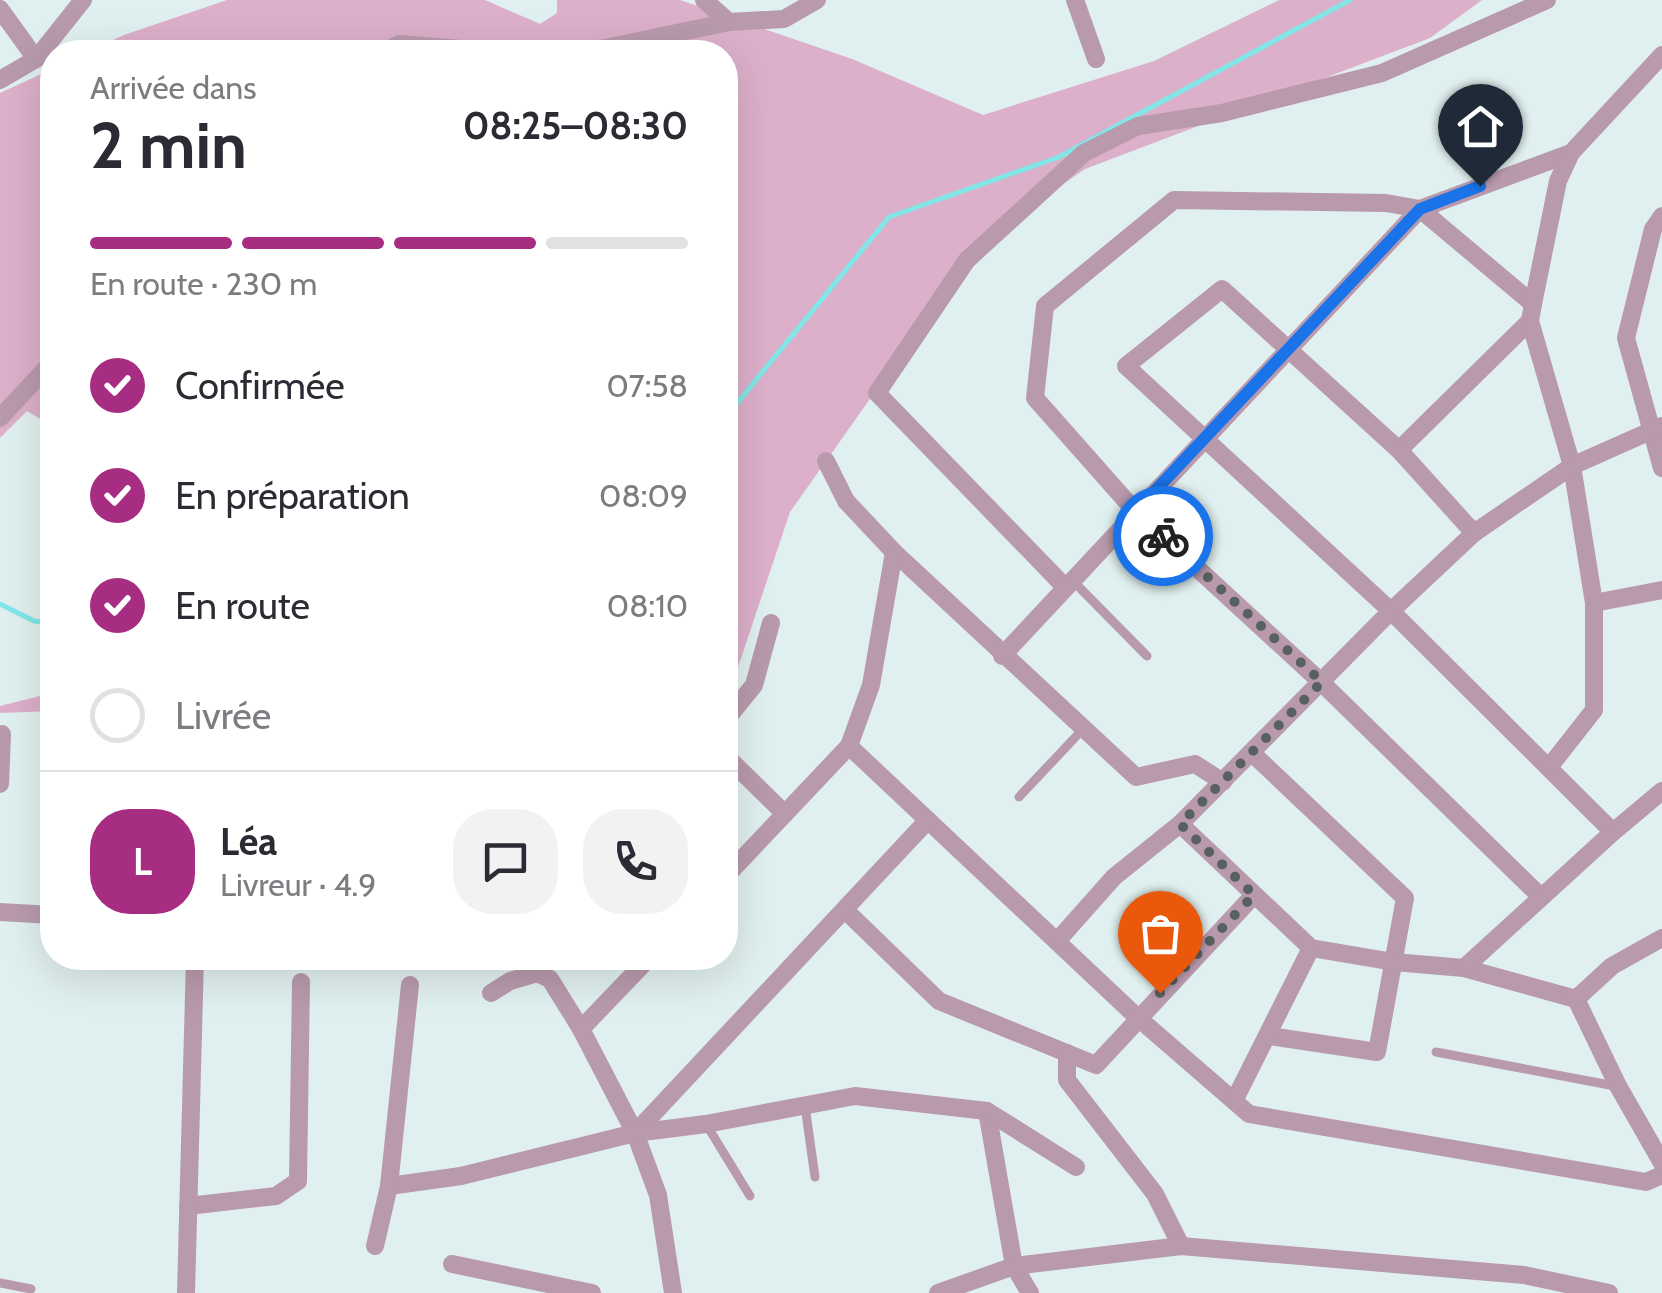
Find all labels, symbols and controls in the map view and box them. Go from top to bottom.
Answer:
text: Arrivée dans [90,68,256,107]
pin [1438,84,1523,187]
icon: home [1453,99,1508,154]
text: 08:25–08:30 [463,102,688,149]
text: 2 min [90,105,247,184]
text: En route · 230 m [90,264,317,303]
icon: check [90,358,145,413]
text: Confirmée [175,362,345,409]
text: 07:58 [607,366,688,405]
icon: check [90,468,145,523]
text: En préparation [175,472,410,519]
text: 08:09 [599,476,688,515]
courier [1113,486,1213,586]
icon: bike [1136,509,1191,564]
icon: check [90,578,145,633]
text: En route [175,582,310,629]
text: 08:10 [607,586,688,625]
text: Livrée [175,692,271,739]
button: chat [453,809,558,914]
button: phone [583,809,688,914]
text: Léa [220,818,277,865]
text: L [133,838,152,885]
text: Livreur · 4.9 [220,865,376,904]
pin [1118,891,1203,994]
icon: bag [1133,906,1188,961]

